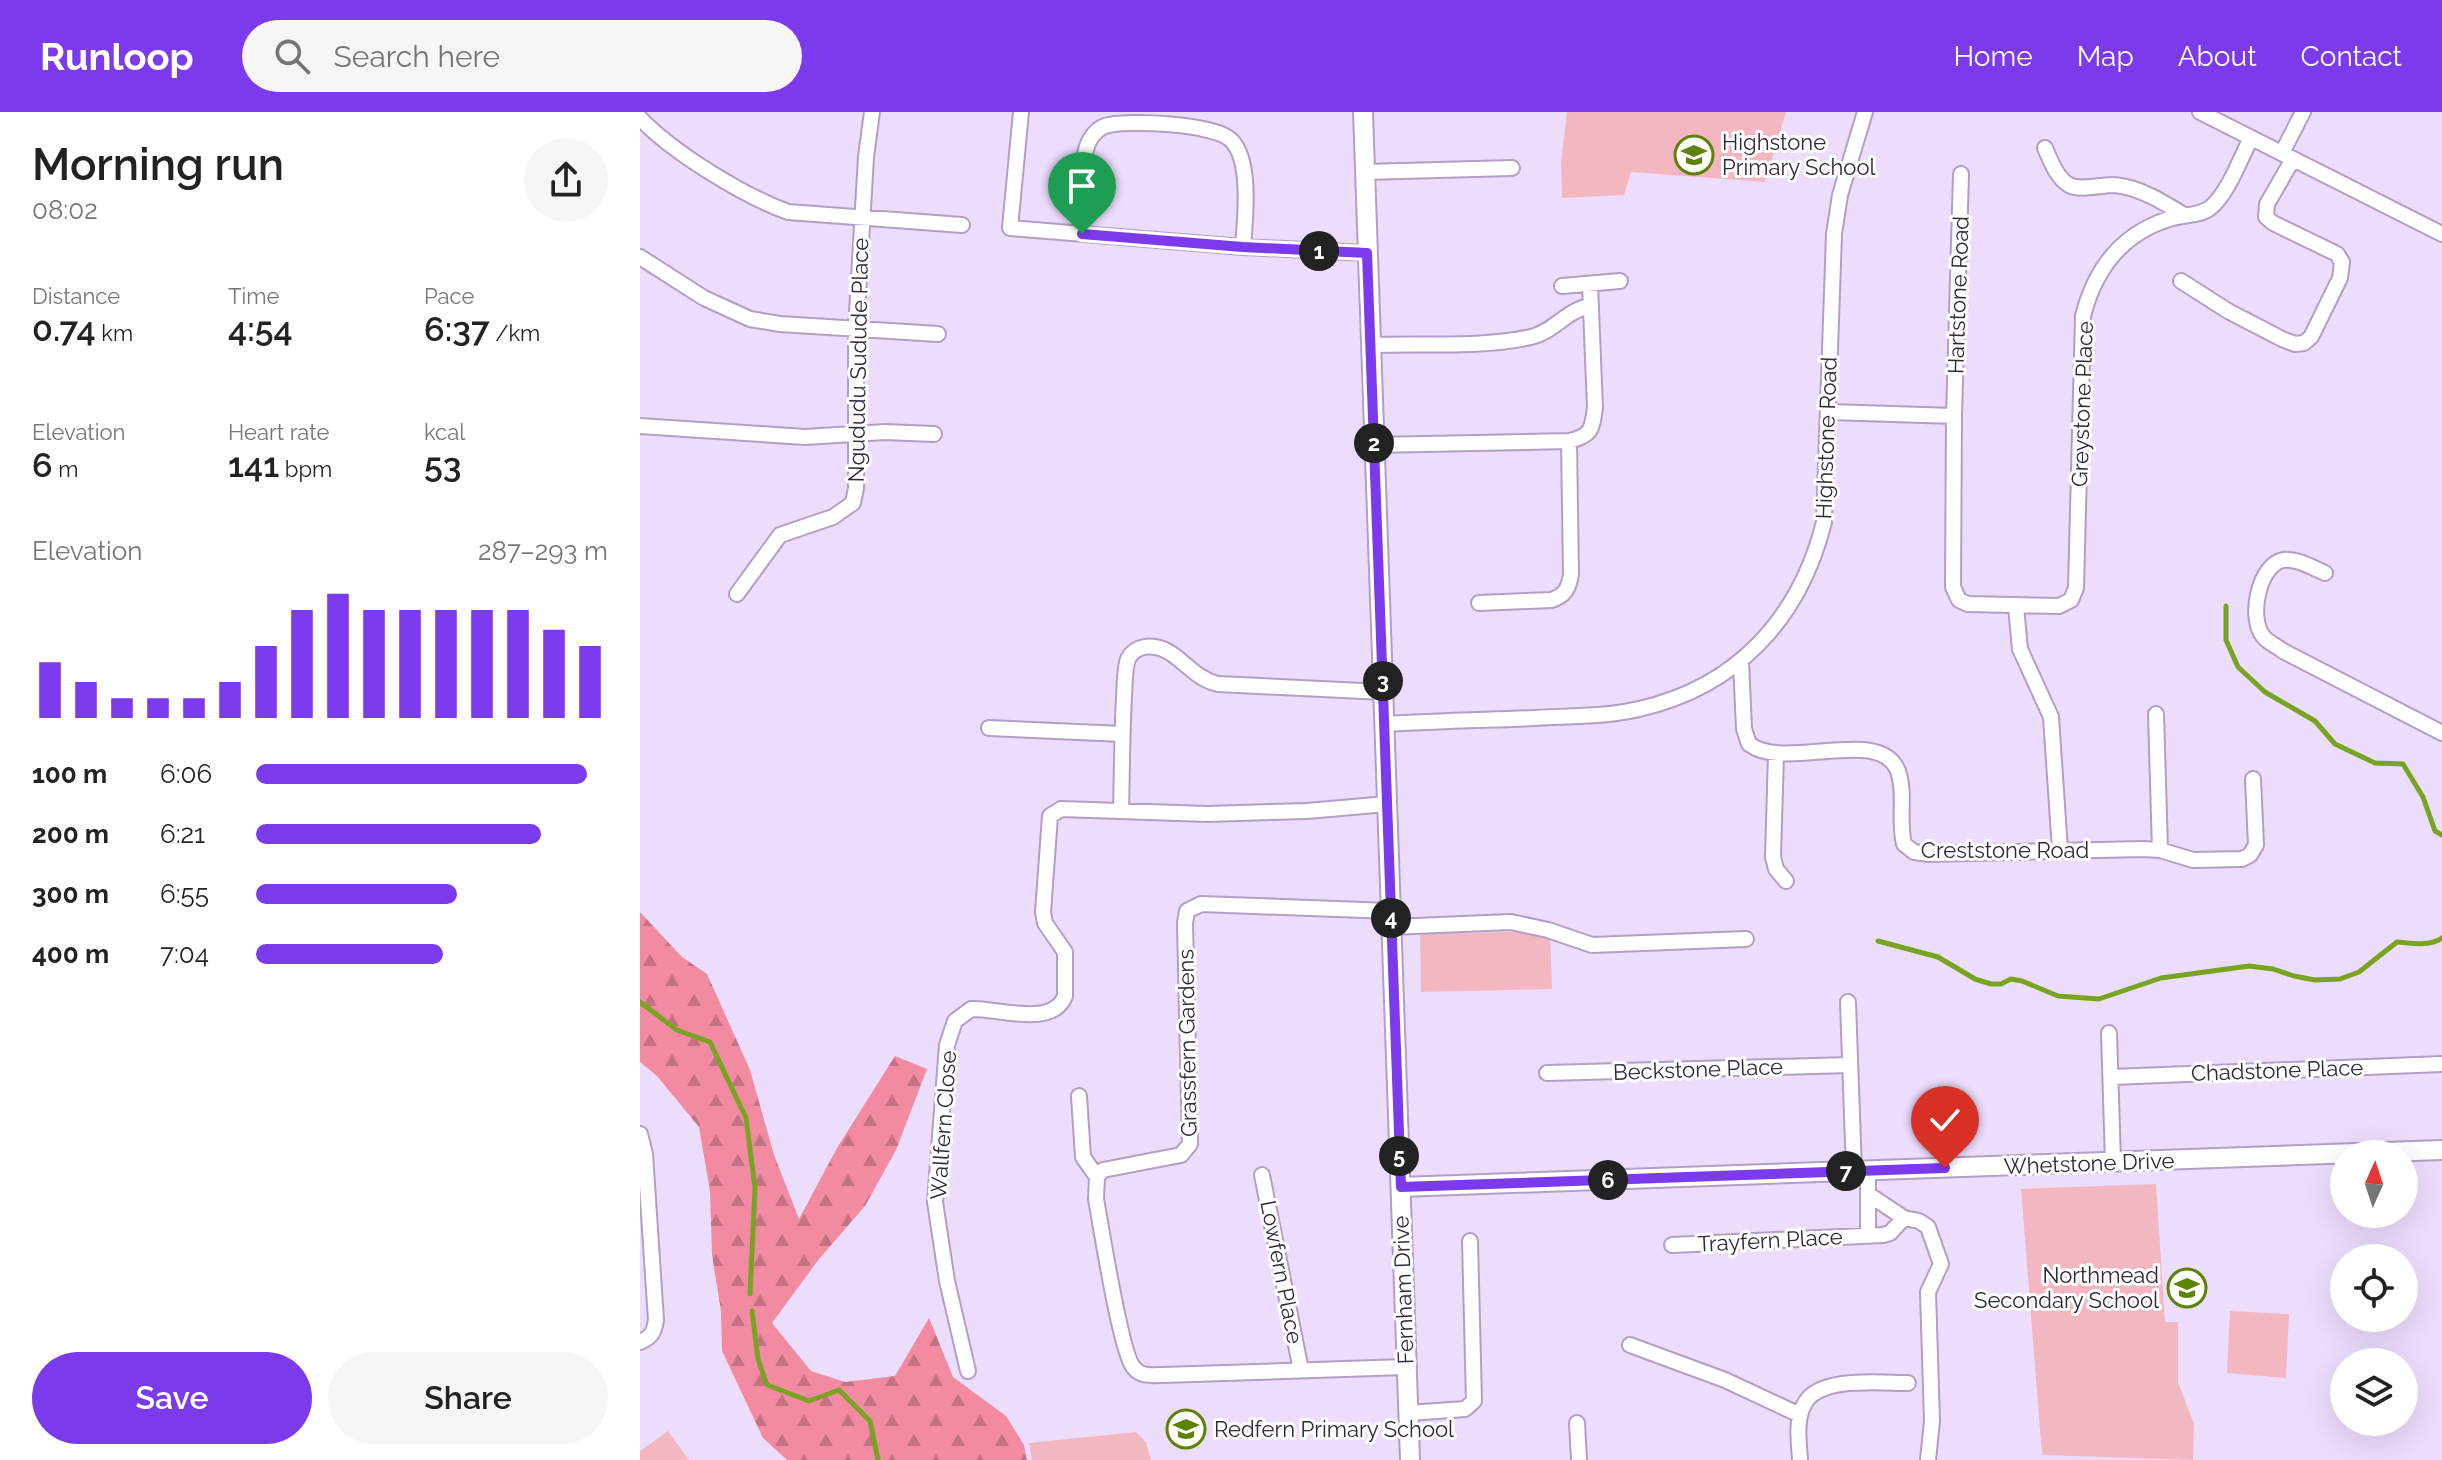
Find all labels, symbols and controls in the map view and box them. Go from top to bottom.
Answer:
search box [242,20,802,92]
text: Runloop [40,34,194,79]
icon: search [270,34,314,78]
text: Search here [334,39,500,74]
text: Home [1953,40,2033,73]
text: Map [2077,40,2134,73]
text: About [2178,40,2257,73]
text: Contact [2301,40,2402,73]
place label: Highstone Primary School [1722,129,1876,180]
school or university icon: Highstone Primary School [1673,134,1715,176]
button: share [524,138,608,222]
text: Morning run [32,139,284,190]
pin [1048,152,1116,234]
icon: arrive [1060,164,1104,208]
text: 08:02 [32,195,98,225]
street label: Hartstone Road [1942,215,1974,375]
pin: 1 [1299,231,1339,271]
street label: Ngududu Sudude Place [843,237,873,482]
text: 1 [1314,238,1324,264]
text: Distance [32,283,120,309]
text: Time [228,283,279,309]
text: Pace [424,283,474,309]
text: 0.74 [32,309,96,349]
text: 4:54 [228,309,293,349]
text: 6:37 [424,309,490,349]
text: km [96,320,133,346]
text: /km [490,320,540,346]
street label: Greystone Place [2066,320,2098,487]
street label: Highstone Road [1810,356,1842,520]
text: Elevation [32,419,125,445]
text: Heart rate [228,419,329,445]
text: kcal [424,419,465,445]
pin: 2 [1354,423,1394,463]
text: 2 [1368,430,1380,456]
text: 6 [32,445,53,485]
text: 141 [228,445,279,485]
text: 53 [424,445,461,485]
text: m [53,456,78,482]
text: bpm [279,456,332,482]
text: Elevation [32,536,142,566]
text: 287–293 m [478,536,608,566]
pin: 3 [1363,661,1403,701]
text: 3 [1377,668,1389,694]
text: 100 m [32,759,107,789]
text: 6:06 [160,759,212,789]
text: 200 m [32,819,109,849]
text: 6:21 [160,819,205,849]
street label: Creststone Road [1921,837,2089,863]
text: 300 m [32,879,109,909]
text: 6:55 [160,879,209,909]
pin: 4 [1371,898,1411,938]
text: 4 [1385,905,1397,931]
text: 400 m [32,939,109,969]
text: 7:04 [160,939,209,969]
street label: Grassfern Gardens [1172,949,1202,1137]
street label: Wallfern Close [925,1049,961,1200]
street label: Beckstone Place [1613,1053,1784,1085]
street label: Chadstone Place [2190,1054,2364,1086]
pin [1911,1086,1979,1168]
icon: check [1923,1098,1967,1142]
pin: 5 [1379,1136,1419,1176]
north arrow [2330,1140,2418,1228]
map controls [2330,1140,2418,1436]
text: 5 [1393,1143,1405,1169]
street label: Whetstone Drive [2003,1147,2175,1179]
pin: 7 [1826,1151,1866,1191]
text: 7 [1840,1158,1852,1184]
pin: 6 [1588,1160,1628,1200]
text: 6 [1601,1167,1615,1193]
street label: Lowfern Place [1255,1198,1309,1346]
street label: Fernham Drive [1387,1215,1419,1365]
street label: Trayfern Place [1697,1223,1843,1257]
button: locate [2330,1244,2418,1332]
place label: Northmead Secondary School [1974,1262,2159,1313]
school or university icon: Northmead Secondary School [2166,1267,2208,1309]
button: layers [2330,1348,2418,1436]
button: Save [32,1352,312,1444]
button: Share [328,1352,608,1444]
school or university icon: Redfern Primary School [1165,1408,1207,1450]
place label: Redfern Primary School [1214,1416,1454,1442]

